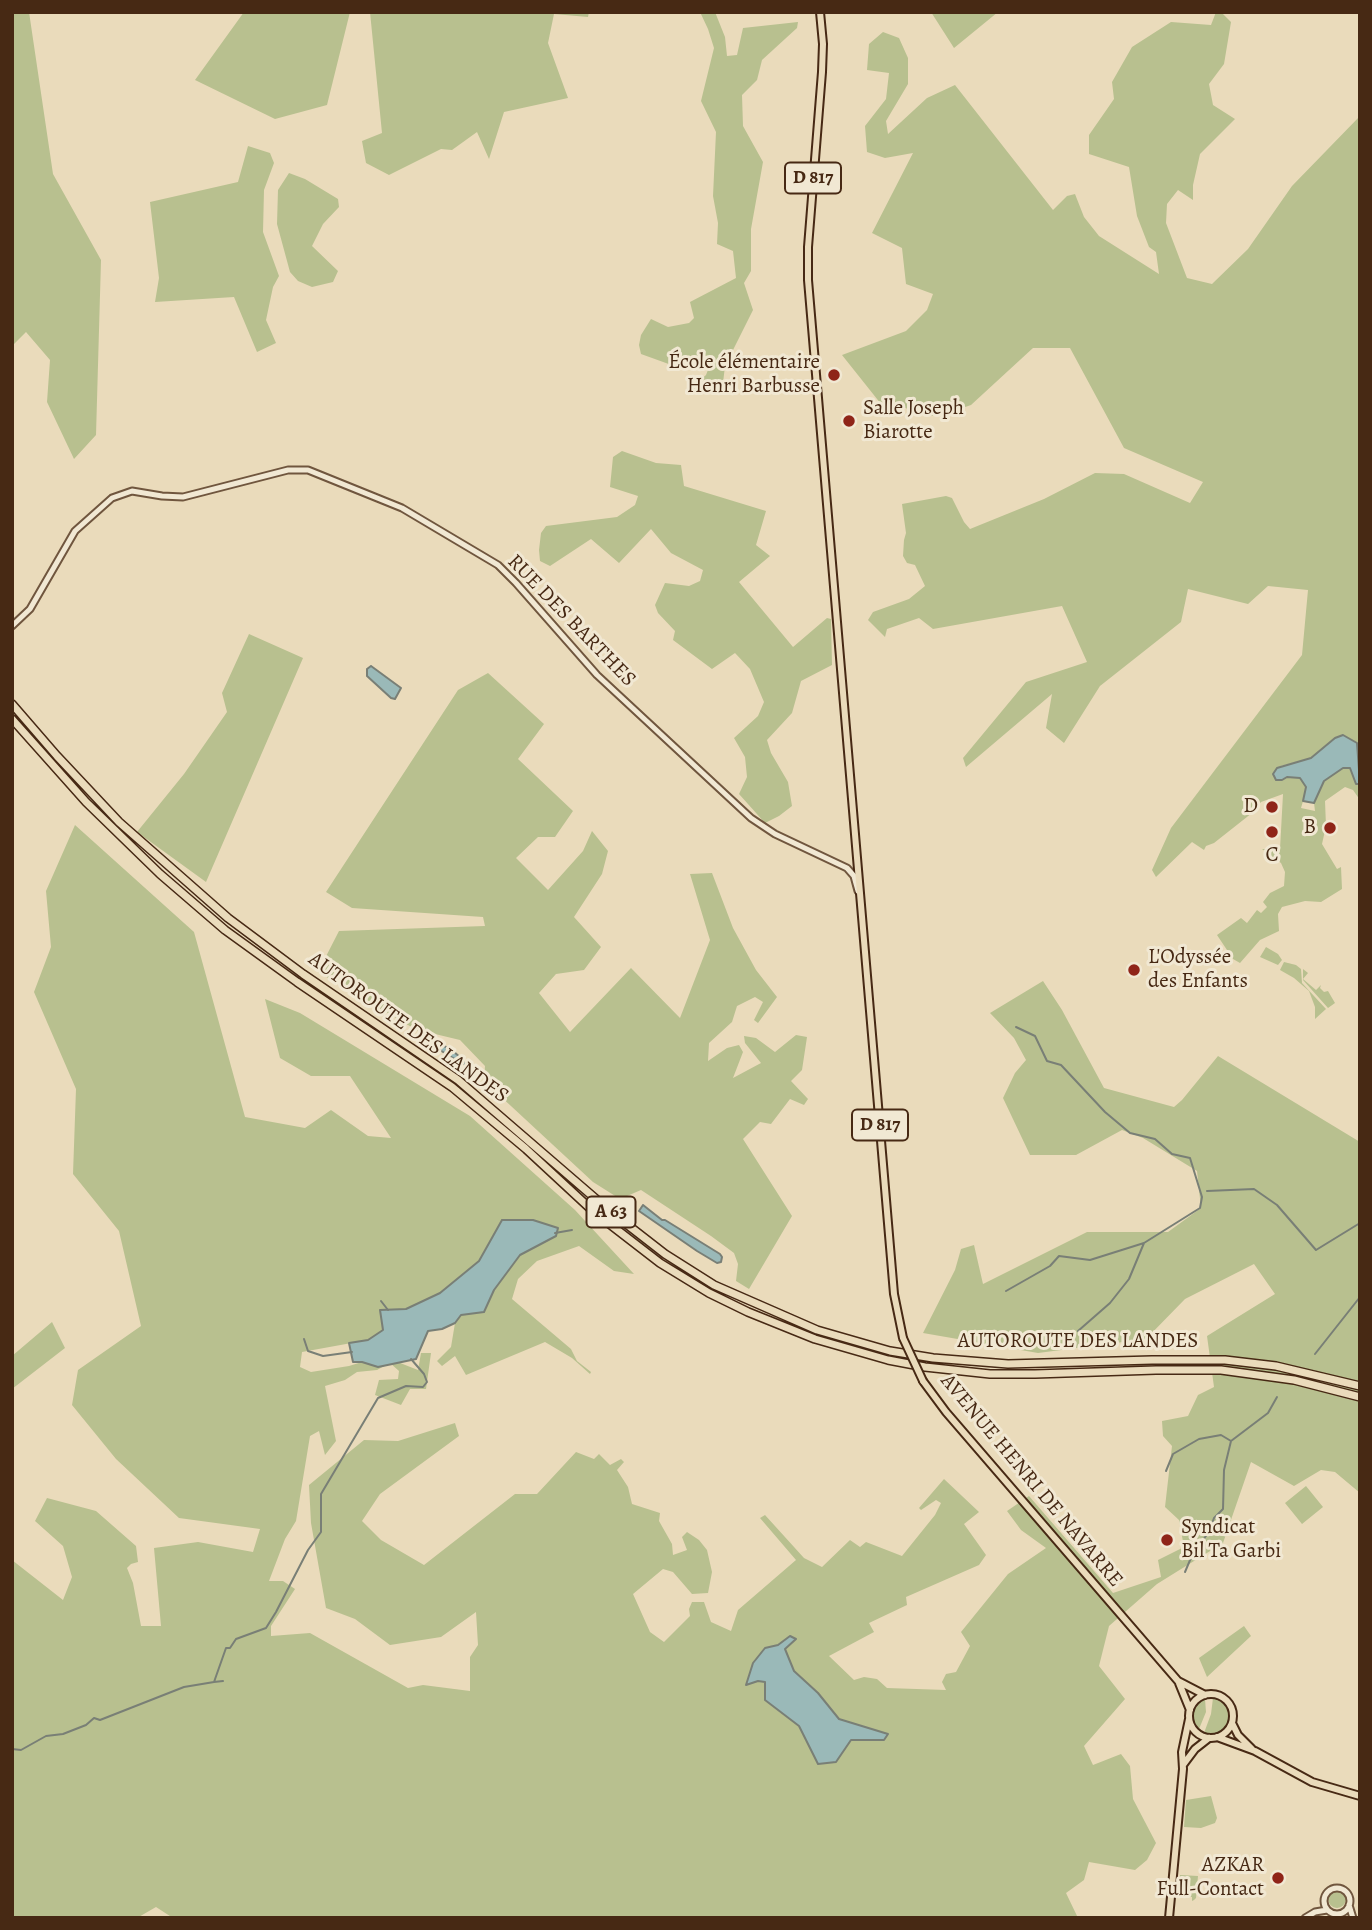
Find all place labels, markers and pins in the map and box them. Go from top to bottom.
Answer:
place label: École élémentaire Henri Barbusse [668,350,820,400]
marker: École élémentaire Henri Barbusse [826,367,842,383]
place label: Salle Joseph Biarotte [863,396,964,446]
marker: Salle Joseph Biarotte [841,413,857,429]
place label: D [1243,794,1258,820]
marker: D [1264,799,1280,815]
place label: B [1303,815,1316,841]
marker: B [1322,820,1338,836]
marker: C [1264,824,1280,840]
place label: C [1265,843,1279,869]
place label: L'Odyssée des Enfants [1148,945,1248,995]
marker: L'Odyssée des Enfants [1126,962,1142,978]
place label: Syndicat Bil Ta Garbi [1181,1515,1281,1565]
marker: Syndicat Bil Ta Garbi [1159,1532,1175,1548]
place label: AZKAR Full-Contact [1156,1853,1264,1903]
marker: AZKAR Full-Contact [1270,1870,1286,1886]

